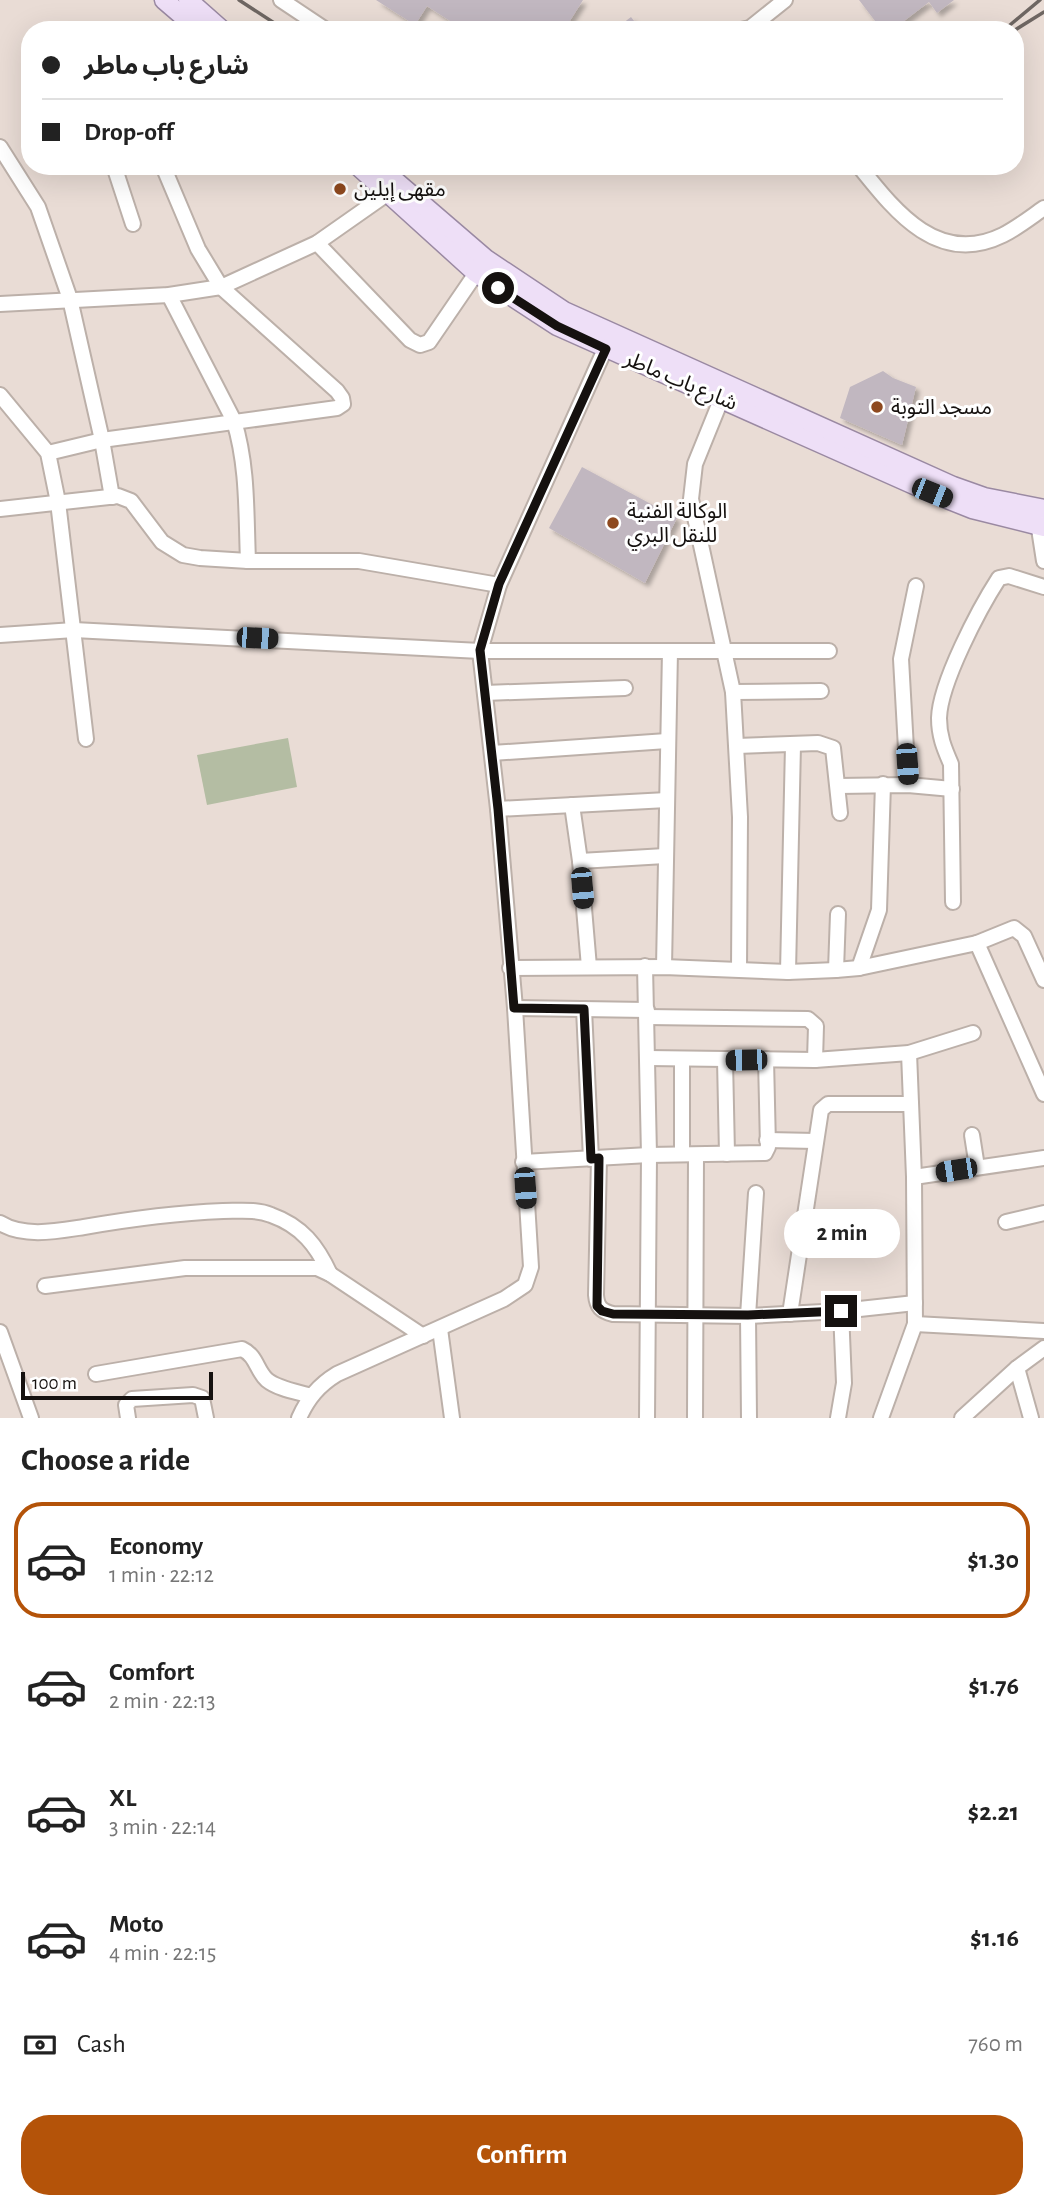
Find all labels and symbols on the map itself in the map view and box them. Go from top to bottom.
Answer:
place label: مقهى إيلين [354,179,446,202]
marker: مقهى إيلين [332,181,348,197]
route start [482,272,514,304]
street label: شارع باب ماطر [619,347,740,418]
place label: مسجد التوبة [891,397,992,419]
marker: مسجد التوبة [869,399,885,415]
car [909,475,956,511]
place label: الوكالة الفنية للنقل البري [627,501,727,550]
marker: الوكالة الفنية للنقل البري [605,515,621,531]
car [236,626,279,650]
car [896,742,919,786]
car [570,866,595,910]
car [725,1049,768,1071]
car [934,1156,979,1184]
car [514,1166,537,1210]
callout: 2 min [783,1210,899,1258]
route end [825,1295,857,1327]
scale bar [21,1369,214,1401]

